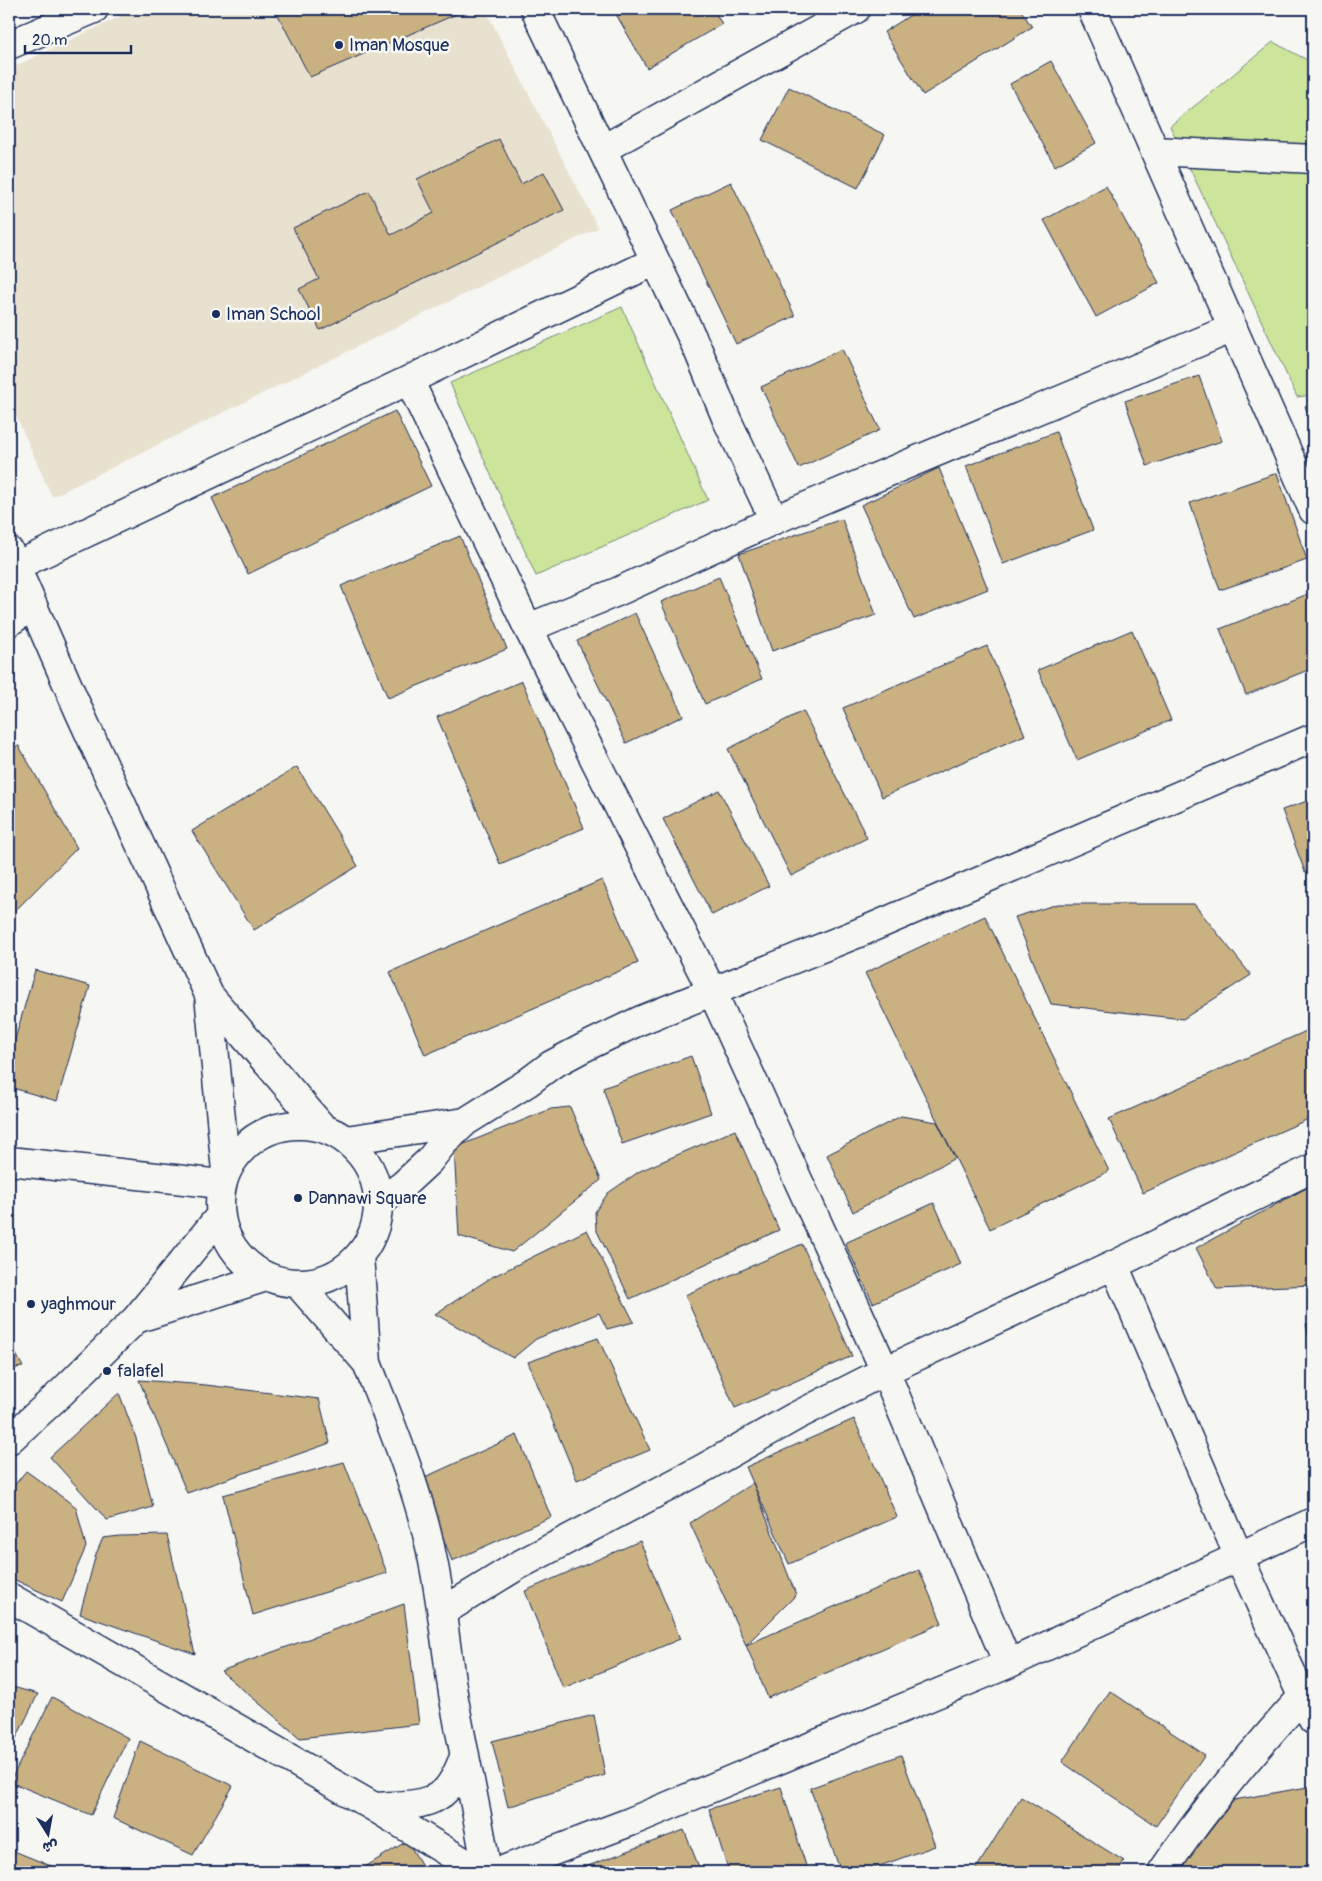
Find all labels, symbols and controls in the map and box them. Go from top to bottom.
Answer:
scale bar [25,22,131,54]
text: 20 m [32,31,67,50]
place label: Iman Mosque [349,34,449,57]
marker: Iman Mosque [333,39,345,51]
place label: Iman School [226,303,321,326]
marker: Iman School [210,308,222,320]
place label: Dannawi Square [308,1187,427,1210]
marker: Dannawi Square [292,1192,304,1204]
place label: yaghmour [40,1293,116,1316]
marker: yaghmour [25,1298,37,1310]
place label: falafel [117,1360,164,1383]
marker: falafel [101,1365,113,1377]
north arrow [22,1808,72,1858]
text: ش [41,1836,60,1856]

